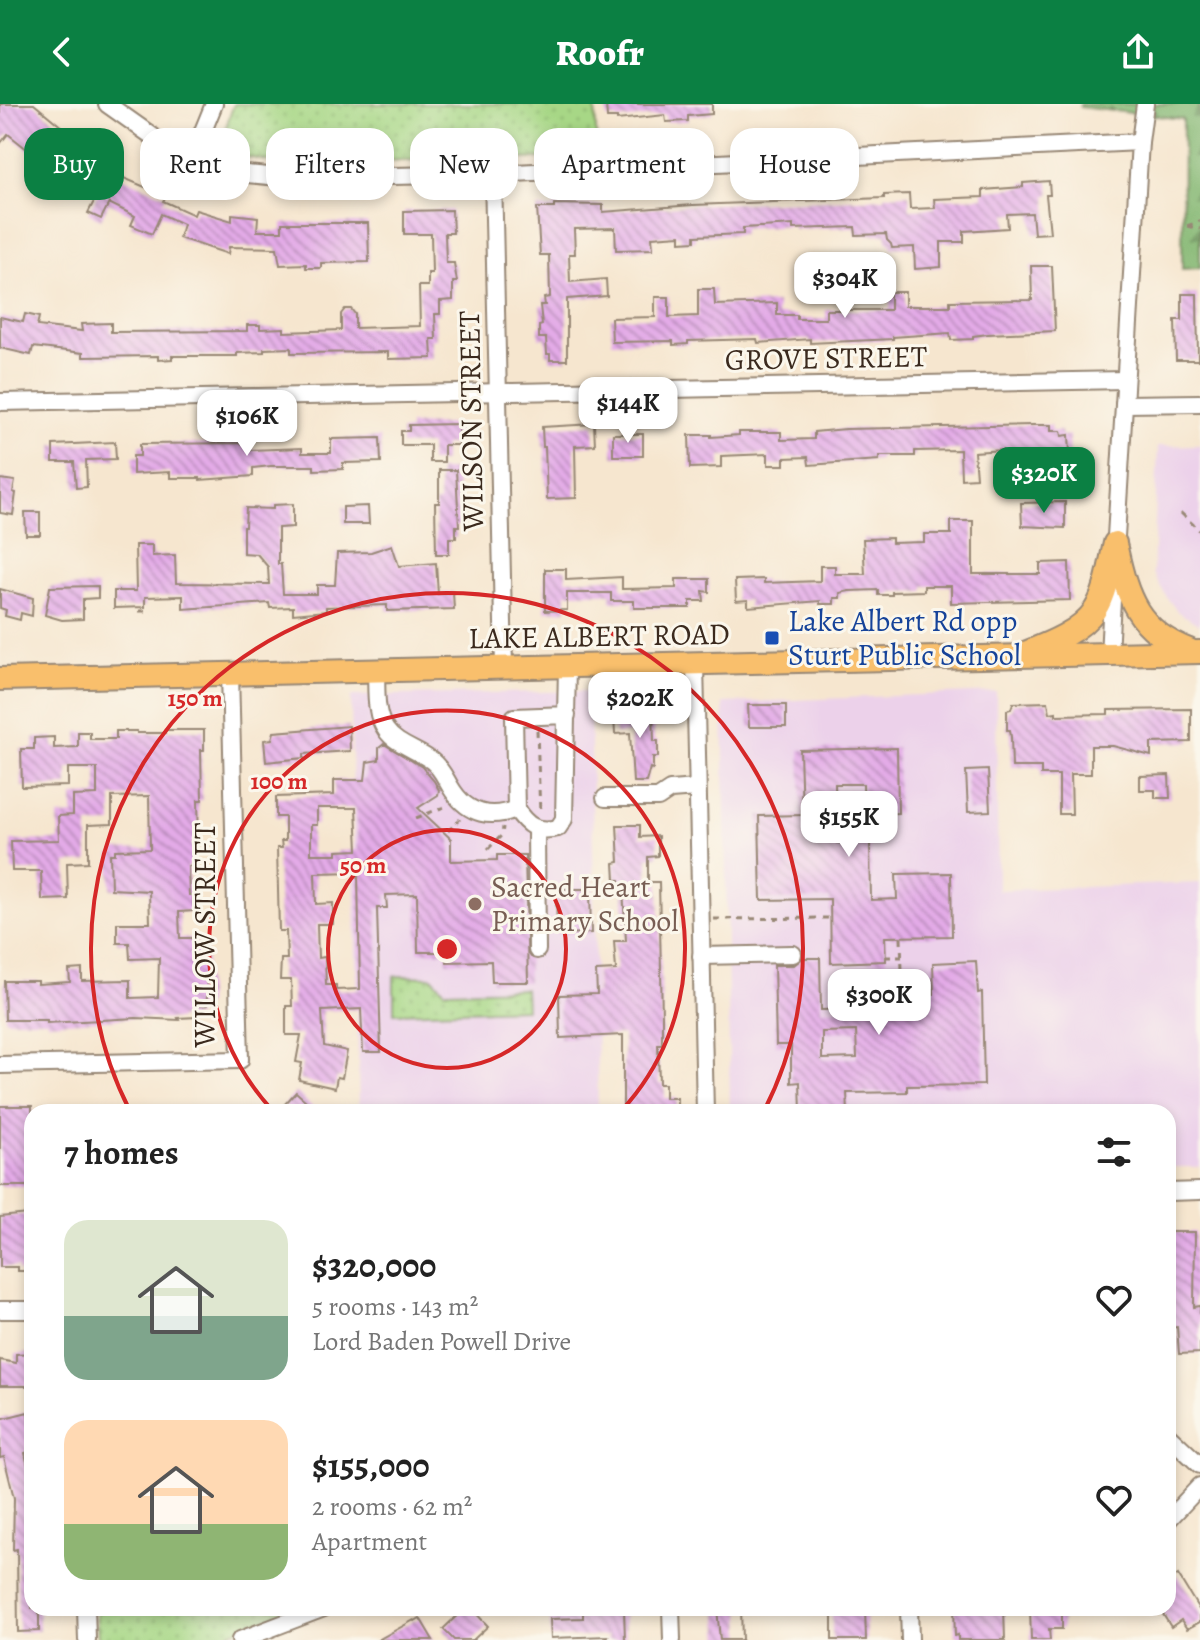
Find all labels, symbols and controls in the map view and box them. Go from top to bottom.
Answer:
text: Roofr [556,28,644,77]
icon: back [40,30,84,74]
icon: share [1116,30,1160,74]
chip: Buy [24,128,124,200]
chip: Rent [140,128,250,200]
chip: Filters [266,128,394,200]
chip: New [410,128,518,200]
chip: Apartment [534,128,714,200]
chip: House [730,128,859,200]
pin: $304K [789,252,901,320]
text: $304K [812,260,878,295]
street label: WILSON STREET [449,310,493,533]
street label: GROVE STREET [725,336,928,380]
pin: $144K [572,377,684,445]
text: $144K [597,385,659,420]
pin: $106K [191,390,303,458]
text: $106K [215,398,279,433]
pin: $320K [988,447,1100,515]
text: $320K [1011,455,1077,490]
place label: Lake Albert Rd opp Sturt Public School [788,601,1021,675]
street label: LAKE ALBERT ROAD [468,614,730,658]
marker: Lake Albert Rd opp Sturt Public School [763,629,781,647]
pin: $202K [584,672,696,740]
text: $202K [606,680,674,715]
text: 150 m [167,682,223,714]
text: 100 m [250,765,308,797]
pin: $155K [793,791,905,859]
text: $155K [819,799,879,834]
street label: WILLOW STREET [185,822,225,1048]
text: 50 m [340,849,386,881]
place label: Sacred Heart Primary School [491,867,679,941]
marker: Sacred Heart Primary School [466,895,484,913]
centre of rings [433,935,461,963]
pin: $300K [823,969,935,1037]
text: $300K [846,977,912,1012]
text: 7 homes [64,1129,179,1176]
icon: filters [1092,1130,1136,1174]
text: $320,000 [312,1242,436,1289]
icon: home [128,1252,224,1348]
icon: heart [1092,1278,1136,1322]
text: 5 rooms · 143 m² [312,1289,478,1324]
text: Lord Baden Powell Drive [312,1324,571,1359]
text: $155,000 [312,1442,430,1489]
icon: home [128,1452,224,1548]
icon: heart [1092,1478,1136,1522]
text: 2 rooms · 62 m² [312,1489,472,1524]
text: Apartment [312,1524,427,1559]

